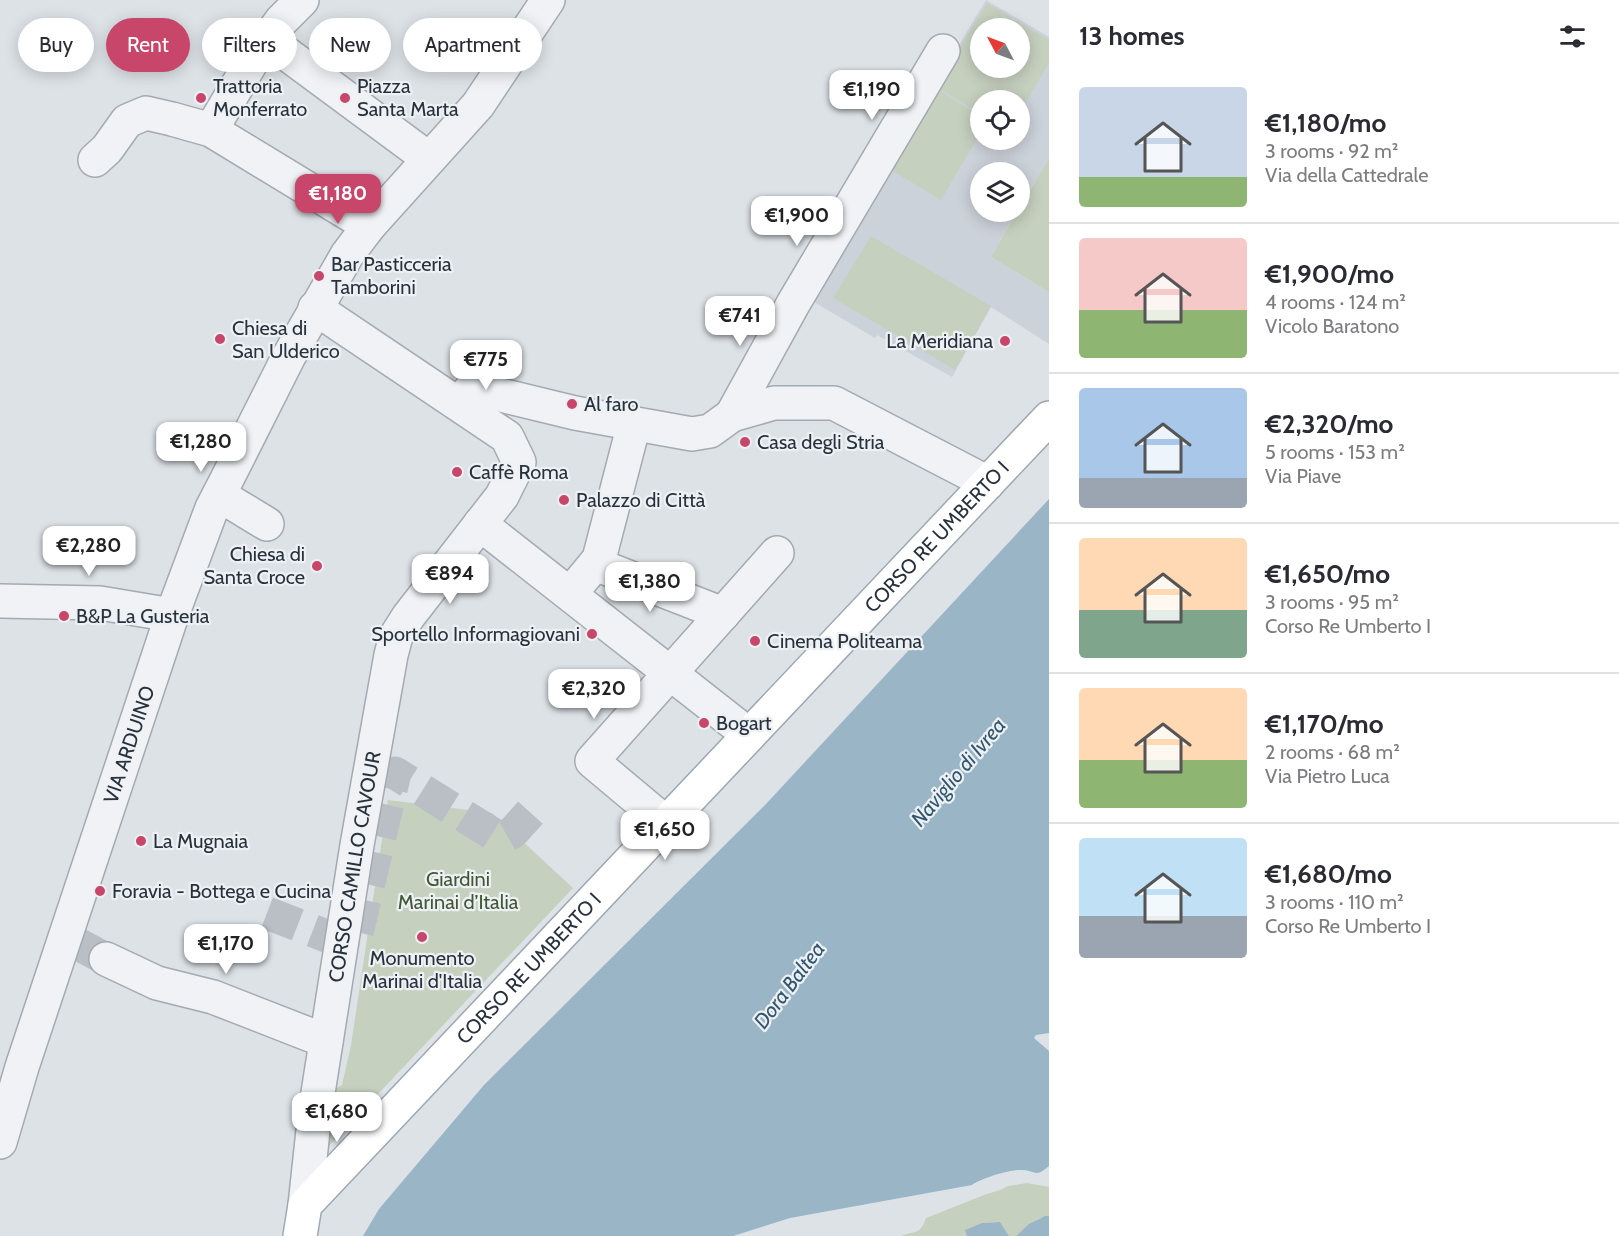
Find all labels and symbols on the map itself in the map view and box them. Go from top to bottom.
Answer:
north arrow [970,18,1030,78]
pin: €1,190 [823,70,921,121]
place label: Trattoria Monferrato [213,74,307,121]
place label: Piazza Santa Marta [357,74,459,121]
marker: Trattoria Monferrato [194,91,208,105]
marker: Piazza Santa Marta [338,91,352,105]
pin: €1,180 [289,174,387,225]
pin: €1,900 [748,196,846,247]
place label: Bar Pasticceria Tamborini [331,252,452,299]
marker: Bar Pasticceria Tamborini [312,269,326,283]
pin: €741 [704,296,776,347]
place label: Chiesa di San Ulderico [232,316,340,363]
place label: La Meridiana [886,329,993,353]
marker: Chiesa di San Ulderico [213,332,227,346]
marker: La Meridiana [998,334,1012,348]
pin: €775 [450,340,522,391]
place label: Al faro [584,392,639,416]
marker: Al faro [565,397,579,411]
pin: €1,280 [152,422,250,473]
place label: Casa degli Stria [757,430,885,454]
marker: Casa degli Stria [738,435,752,449]
street label: CORSO RE UMBERTO I [860,456,1014,617]
place label: Caffè Roma [469,460,569,484]
marker: Caffè Roma [450,465,464,479]
place label: Palazzo di Città [576,488,706,512]
marker: Palazzo di Città [557,493,571,507]
pin: €2,280 [40,526,138,577]
place label: Chiesa di Santa Croce [203,542,305,589]
pin: €894 [414,554,486,605]
marker: Chiesa di Santa Croce [310,559,324,573]
pin: €1,380 [601,562,699,613]
place label: B&P La Gusteria [76,604,210,628]
marker: B&P La Gusteria [57,609,71,623]
place label: Sportello Informagiovani [371,622,580,646]
marker: Sportello Informagiovani [585,627,599,641]
place label: Cinema Politeama [767,629,922,653]
marker: Cinema Politeama [748,634,762,648]
pin: €2,320 [545,669,643,720]
street label: VIA ARDUINO [98,683,160,806]
place label: Bogart [716,711,772,735]
water label: Naviglio di Ivrea [905,713,1011,831]
marker: Bogart [697,716,711,730]
street label: CORSO CAMILLO CAVOUR [324,749,386,984]
pin: €1,650 [616,810,714,861]
place label: La Mugnaia [153,829,249,853]
marker: La Mugnaia [134,834,148,848]
park label: Giardini Marinai d’Italia [398,867,519,914]
place label: Foravia - Bottega e Cucina [112,879,331,903]
marker: Foravia - Bottega e Cucina [93,884,107,898]
street label: CORSO RE UMBERTO I [452,888,606,1049]
pin: €1,170 [177,924,275,975]
marker: Monumento Marinai d'Italia [415,930,429,944]
water label: Dora Baltea [748,937,830,1033]
place label: Monumento Marinai d'Italia [362,946,482,993]
pin: €1,680 [288,1092,386,1143]

